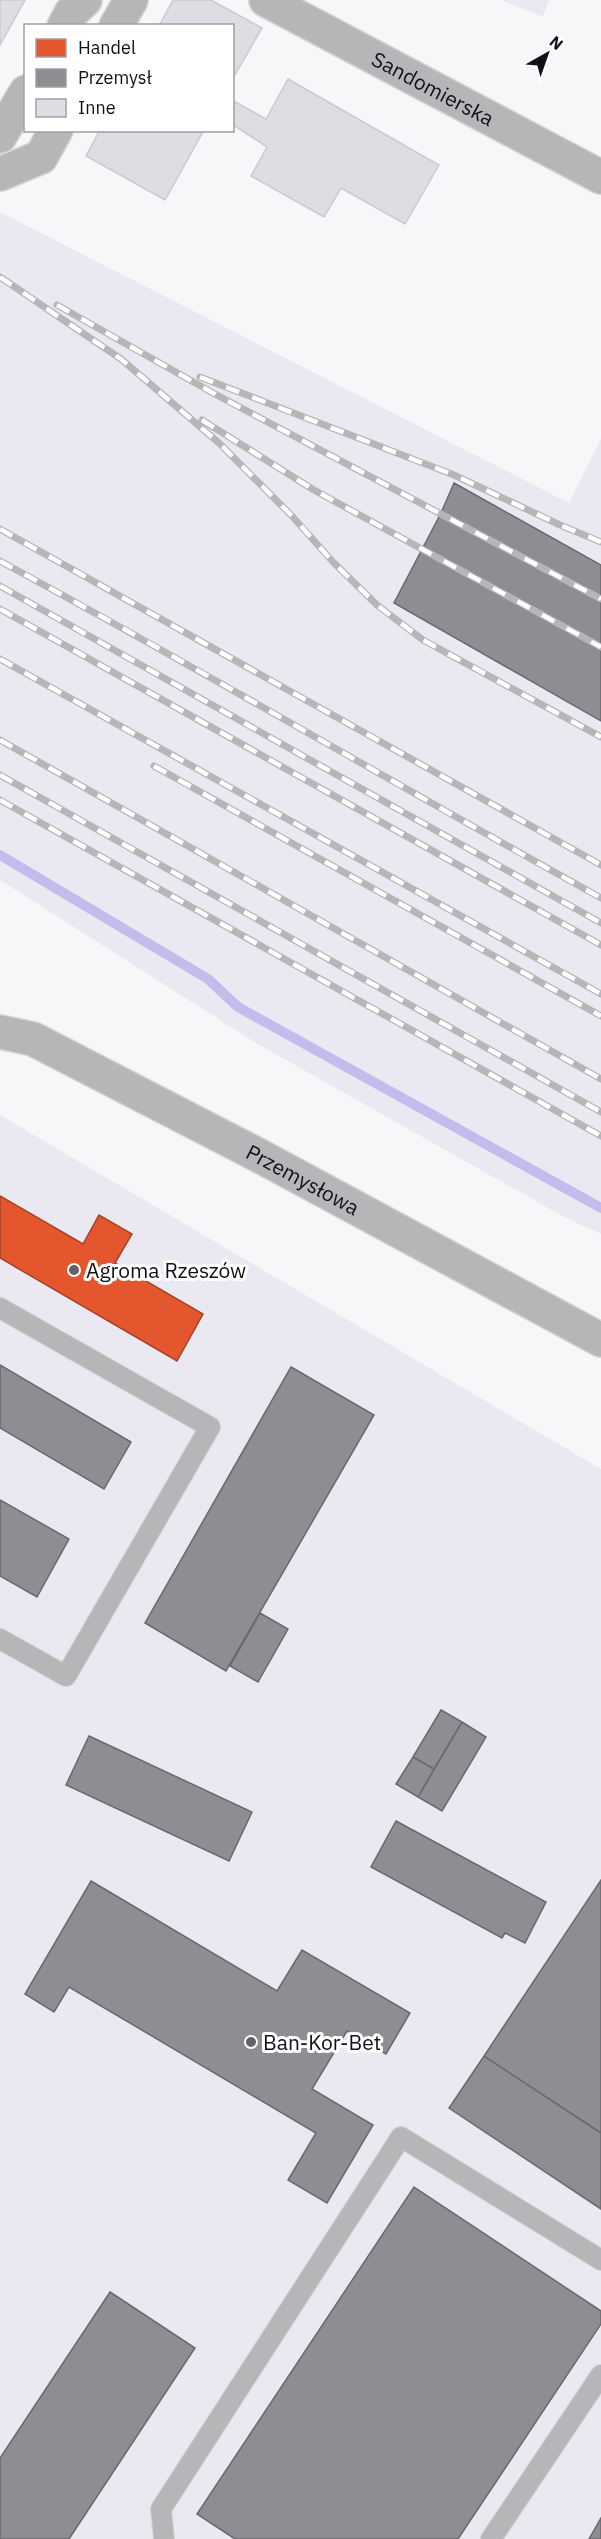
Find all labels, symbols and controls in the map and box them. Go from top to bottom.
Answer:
legend [24,24,234,132]
north arrow [517,24,577,84]
text: N [546,31,568,54]
text: Handel [78,36,136,59]
street label: Sandomierska [367,44,499,132]
text: Przemysł [78,66,152,89]
text: Inne [78,96,116,119]
street label: Przemysłowa [242,1137,365,1221]
place label: Agroma Rzeszów [86,1256,246,1284]
marker: Agroma Rzeszów [67,1263,81,1277]
place label: Ban-Kor-Bet [263,2028,381,2056]
marker: Ban-Kor-Bet [244,2035,258,2049]

